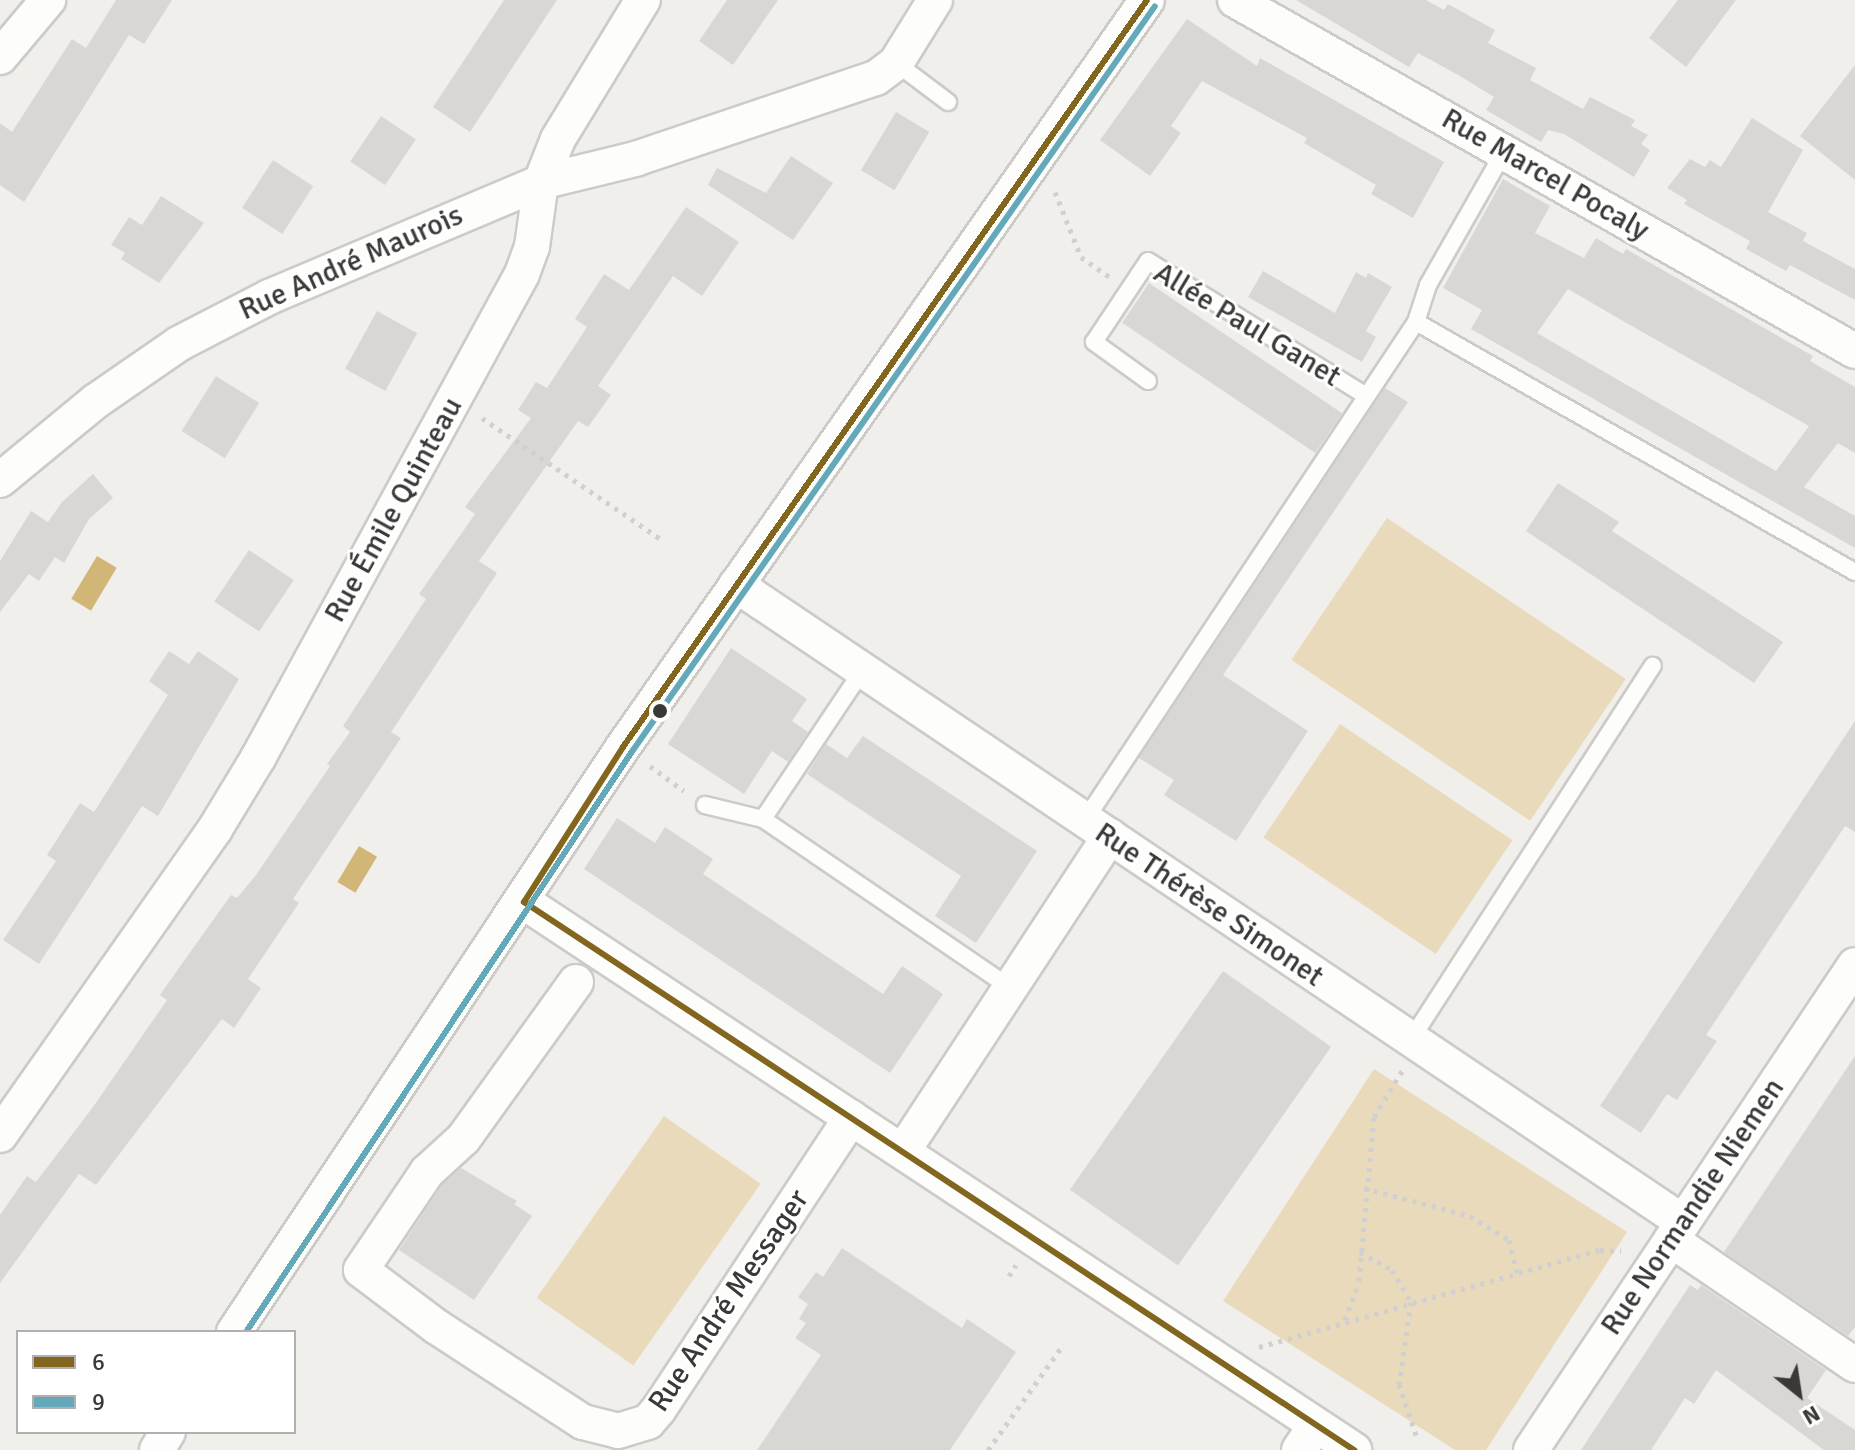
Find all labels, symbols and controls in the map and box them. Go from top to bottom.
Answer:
street label: Rue Marcel Pocaly [1435,101,1655,249]
street label: Rue André Maurois [234,198,468,328]
street label: Allée Paul Ganet [1147,255,1347,395]
street label: Rue Émile Quinteau [317,391,471,629]
unlabelled marker [652,703,668,719]
street label: Rue Thérèse Simonet [1088,815,1330,995]
street label: Rue Normandie Niemen [1594,1072,1792,1342]
street label: Rue André Messager [641,1183,817,1419]
legend [16,1330,296,1434]
text: 6 [92,1347,105,1377]
north arrow [1759,1354,1839,1434]
text: 9 [92,1387,105,1417]
text: N [1798,1400,1825,1431]

